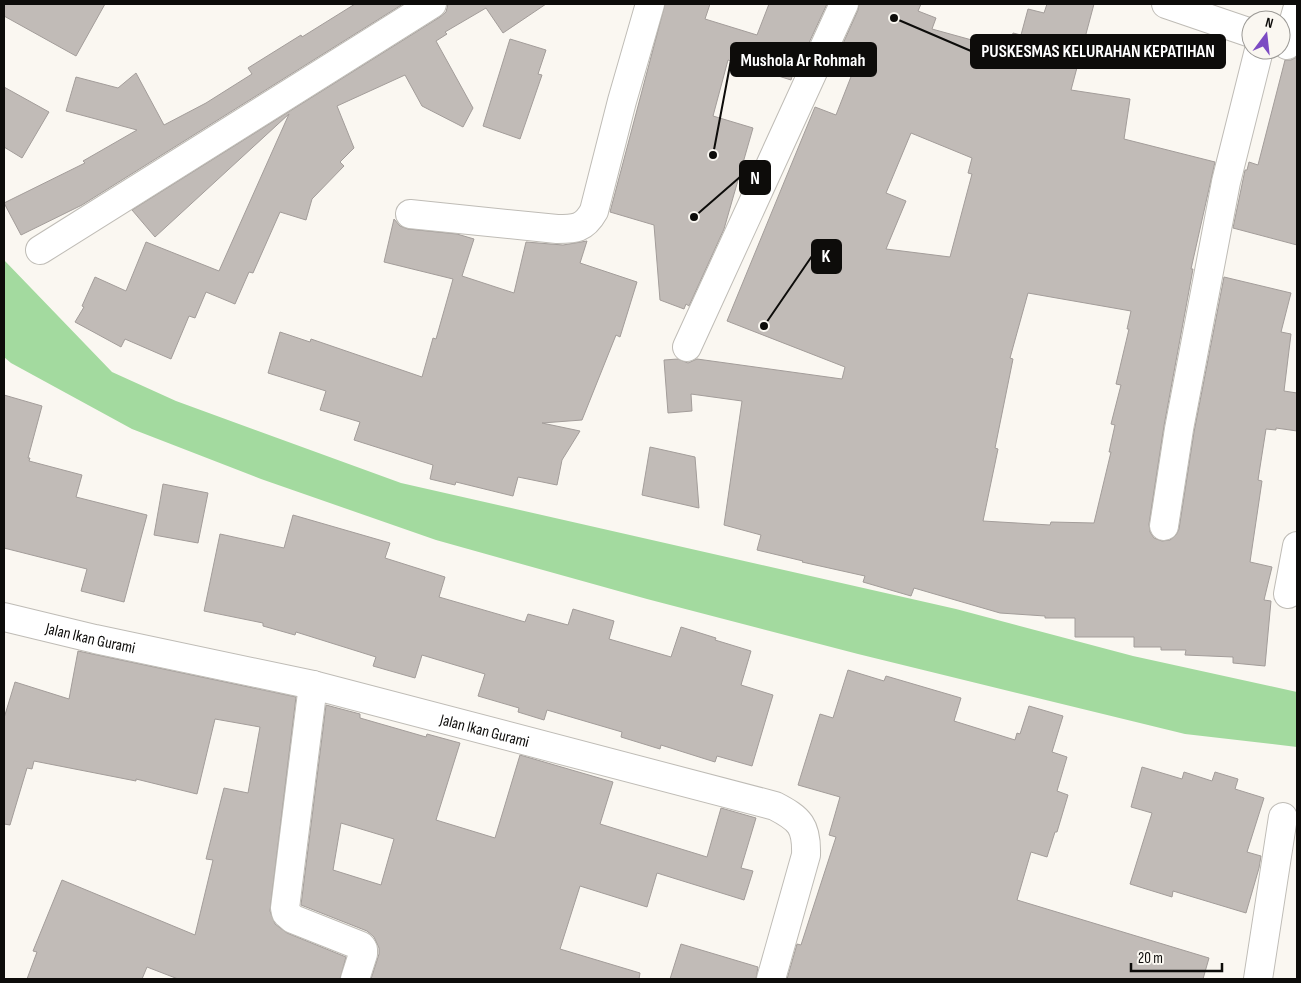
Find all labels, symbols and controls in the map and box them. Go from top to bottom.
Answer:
north arrow [1241,10,1291,60]
text: N [1263,14,1275,32]
callout: PUSKESMAS KELURAHAN KEPATIHAN [971,35,1225,68]
text: PUSKESMAS KELURAHAN KEPATIHAN [981,41,1215,62]
callout: Mushola Ar Rohmah [731,43,876,76]
text: Mushola Ar Rohmah [741,50,865,71]
callout: N [740,161,770,194]
text: N [750,168,760,189]
callout: K [812,240,841,273]
text: K [822,246,831,267]
street label: Jalan Ikan Gurami [42,619,137,658]
street label: Jalan Ikan Gurami [437,710,531,752]
scale bar [1131,940,1222,972]
text: 20 m [1138,949,1163,968]

